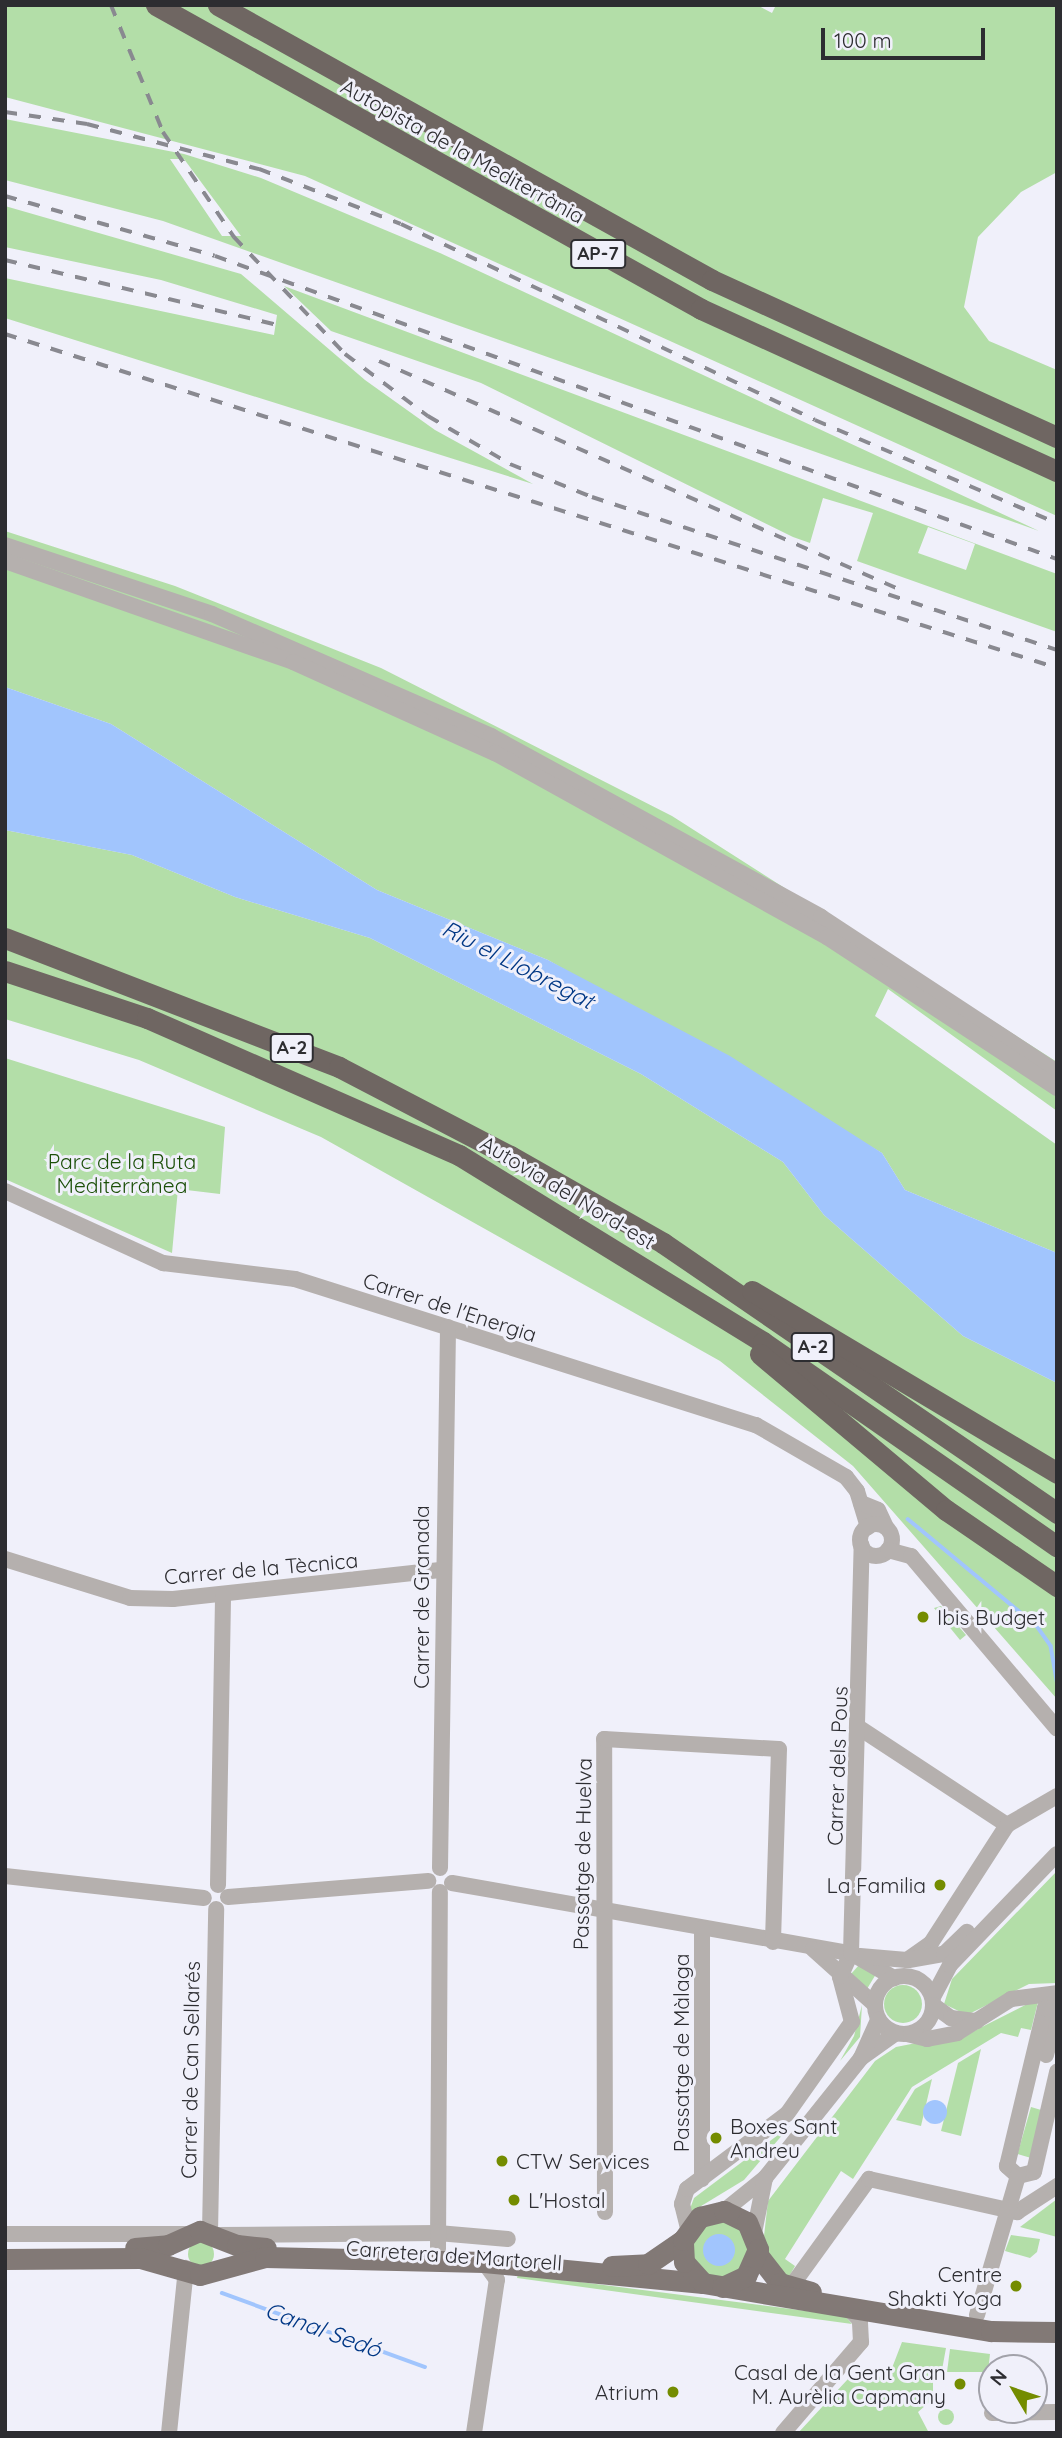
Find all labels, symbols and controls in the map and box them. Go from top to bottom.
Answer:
scale bar [824,14,988,58]
text: 100 m [834,27,892,53]
street label: Autopista de la Mediterrània [337,73,589,229]
road number: AP-7 [570,238,626,270]
water label: Riu el Llobregat [438,915,598,1015]
road number: A-2 [269,1032,315,1064]
street label: Autovia del Nord-est [476,1130,660,1254]
park label: Parc de la Ruta Mediterrànea [48,1148,196,1198]
street label: Carrer de l'Energia [360,1267,540,1347]
road number: A-2 [790,1331,836,1362]
street label: Carrer de Granada [408,1505,434,1689]
street label: Carrer de la Tècnica [163,1547,359,1589]
place label: Ibis Budget [937,1604,1045,1630]
marker: Ibis Budget [915,1609,931,1625]
street label: Carrer dels Pous [822,1686,852,1846]
street label: Passatge de Huelva [568,1758,596,1950]
place label: La Familia [826,1872,926,1898]
marker: La Familia [932,1877,948,1893]
street label: Passatge de Màlaga [668,1954,694,2152]
street label: Carrer de Can Sellarés [176,1961,204,2179]
place label: Boxes Sant Andreu [730,2113,837,2163]
marker: Boxes Sant Andreu [708,2130,724,2146]
place label: CTW Services [516,2148,650,2174]
marker: CTW Services [494,2153,510,2169]
place label: L'Hostal [528,2187,606,2213]
marker: L'Hostal [506,2192,522,2208]
street label: Carretera de Martorell [345,2235,563,2275]
place label: Centre Shakti Yoga [888,2261,1002,2311]
marker: Centre Shakti Yoga [1008,2278,1024,2294]
water label: Canal Sedó [261,2296,385,2364]
north arrow [978,2354,1048,2424]
place label: Casal de la Gent Gran M. Aurèlia Capmany [734,2359,946,2409]
text: N [985,2364,1012,2390]
marker: Casal de la Gent Gran M. Aurèlia Capmany [952,2376,968,2392]
place label: Atrium [595,2379,659,2405]
marker: Atrium [665,2384,681,2400]

